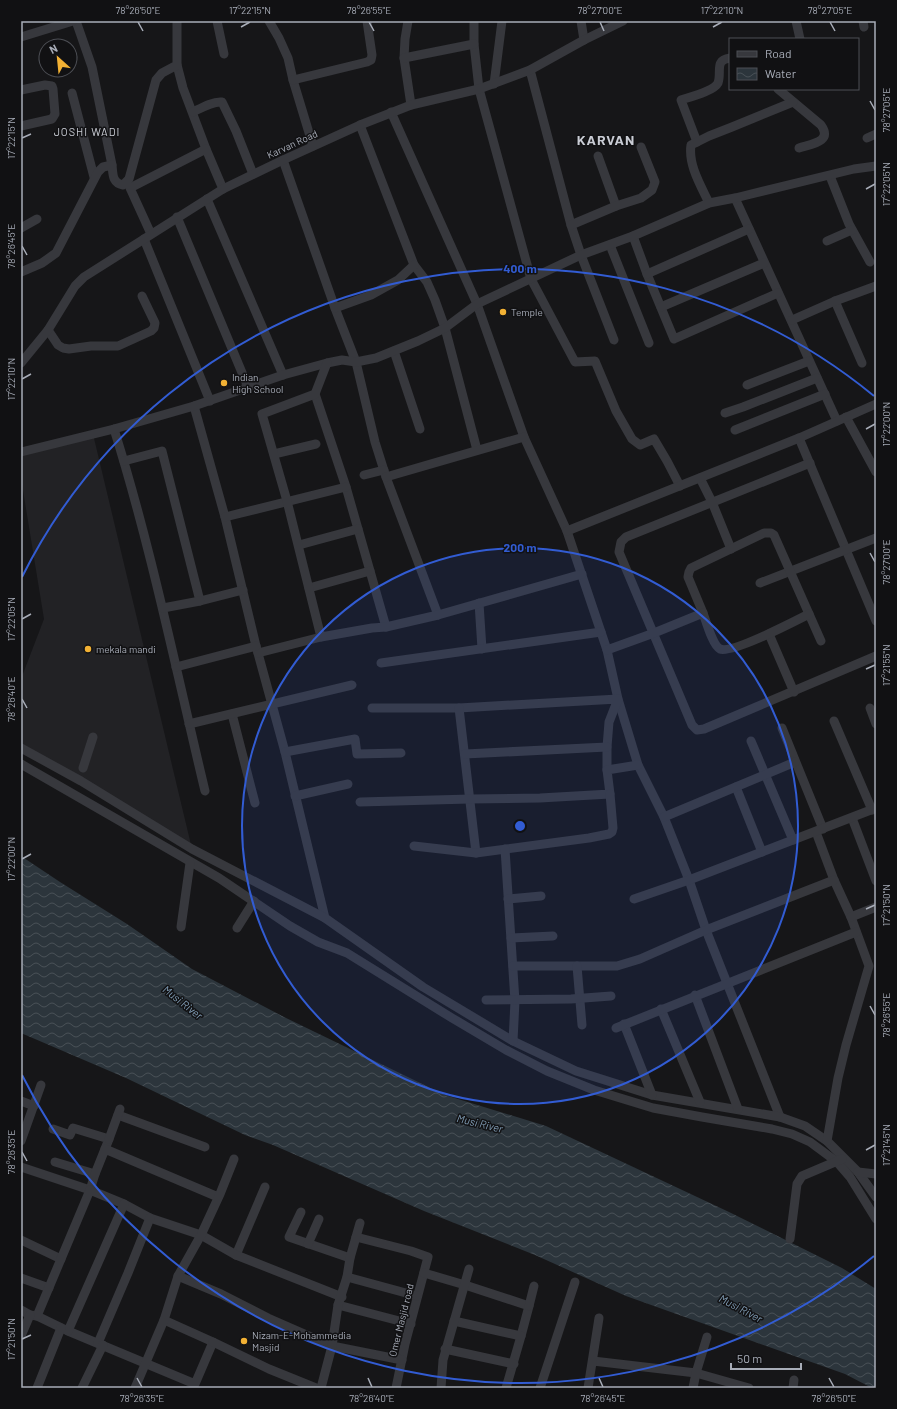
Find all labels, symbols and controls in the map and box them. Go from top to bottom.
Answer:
text: 78°26'50"E [115,4,161,16]
text: 17°22'15"N [229,4,271,16]
text: 78°26'55"E [347,4,391,16]
text: 78°27'00"E [577,4,623,16]
text: 17°22'10"N [701,4,743,16]
text: 78°27'05"E [808,4,852,16]
north arrow [38,38,78,78]
legend [729,38,859,90]
text: N [47,41,59,56]
text: Road [765,46,792,60]
text: Water [765,66,797,80]
text: 78°27'05"E [880,88,892,132]
text: 17°22'15"N [5,117,17,159]
district label: JOSHI WADI [54,125,120,138]
street label: Karvan Road [265,127,319,161]
district label: KARVAN [577,131,635,148]
text: 17°22'05"N [880,162,892,206]
text: 78°26'45"E [5,224,17,268]
text: 400 m [503,261,537,275]
place label: Temple [511,306,543,318]
marker: Temple [498,307,508,317]
text: 17°22'10"N [5,358,17,400]
place label: Indian High School [232,371,283,395]
marker: Indian High School [219,378,229,388]
text: 17°22'00"N [880,402,892,446]
text: 78°27'00"E [880,539,892,585]
text: 200 m [504,540,536,554]
text: 17°22'05"N [5,597,17,641]
place label: mekala mandi [96,643,156,655]
marker: mekala mandi [83,644,93,654]
text: 17°21'55"N [880,644,892,686]
text: 78°26'40"E [5,676,17,722]
centre of rings [513,819,527,833]
text: 17°22'00"N [5,837,17,881]
text: 17°21'50"N [880,884,892,926]
water label: Musi River [160,982,206,1022]
text: 78°26'55"E [880,993,892,1037]
water label: Musi River [456,1111,505,1135]
text: 17°21'45"N [880,1124,892,1166]
text: 78°26'35"E [5,1130,17,1174]
street label: Omer Masjid road [386,1282,416,1358]
water label: Musi River [717,1291,766,1325]
text: 17°21'50"N [5,1318,17,1360]
place label: Nizam-E-Mohammedia Masjid [252,1329,351,1353]
marker: Nizam-E-Mohammedia Masjid [239,1336,249,1346]
scale bar [731,1345,801,1371]
text: 50 m [737,1351,762,1365]
text: 78°26'35"E [120,1392,164,1404]
text: 78°26'40"E [349,1392,395,1404]
text: 78°26'45"E [581,1392,625,1404]
text: 78°26'50"E [811,1392,857,1404]

